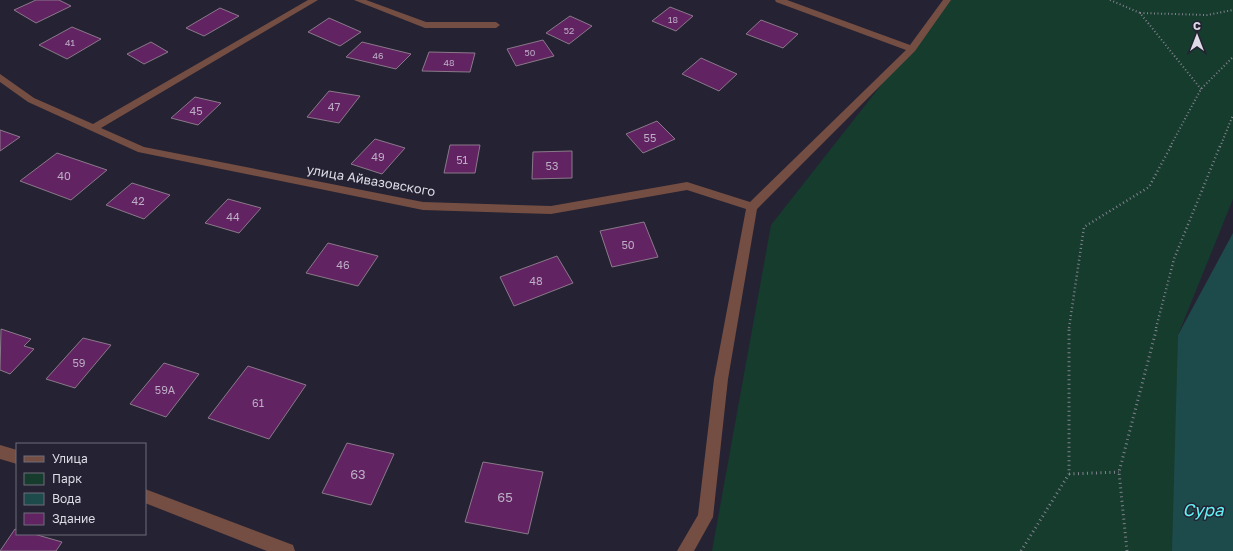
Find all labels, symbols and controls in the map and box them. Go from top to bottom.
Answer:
house number: 18 [668,14,678,25]
north arrow [1177,16,1217,56]
text: С [1193,19,1201,32]
house number: 52 [564,25,574,36]
house number: 41 [65,37,76,48]
house number: 50 [525,47,536,58]
house number: 46 [373,50,383,61]
house number: 48 [444,57,454,68]
house number: 47 [328,100,340,113]
house number: 45 [189,104,203,117]
house number: 55 [644,131,656,144]
house number: 49 [371,150,385,163]
house number: 51 [456,153,468,166]
house number: 53 [546,159,558,172]
street label: улица Айвазовского [305,161,437,199]
house number: 40 [57,169,71,182]
house number: 42 [131,194,145,207]
house number: 44 [226,210,240,223]
house number: 50 [621,238,635,251]
house number: 46 [336,258,350,271]
house number: 48 [529,274,543,287]
house number: 59 [72,356,86,369]
house number: 59А [155,383,176,396]
house number: 61 [252,396,264,409]
legend [16,443,146,535]
text: Улица [52,451,88,466]
house number: 63 [350,466,366,482]
text: Парк [52,471,82,486]
house number: 65 [497,489,513,505]
text: Вода [52,491,81,506]
water label: Сура [1182,499,1225,520]
text: Здание [52,511,95,526]

